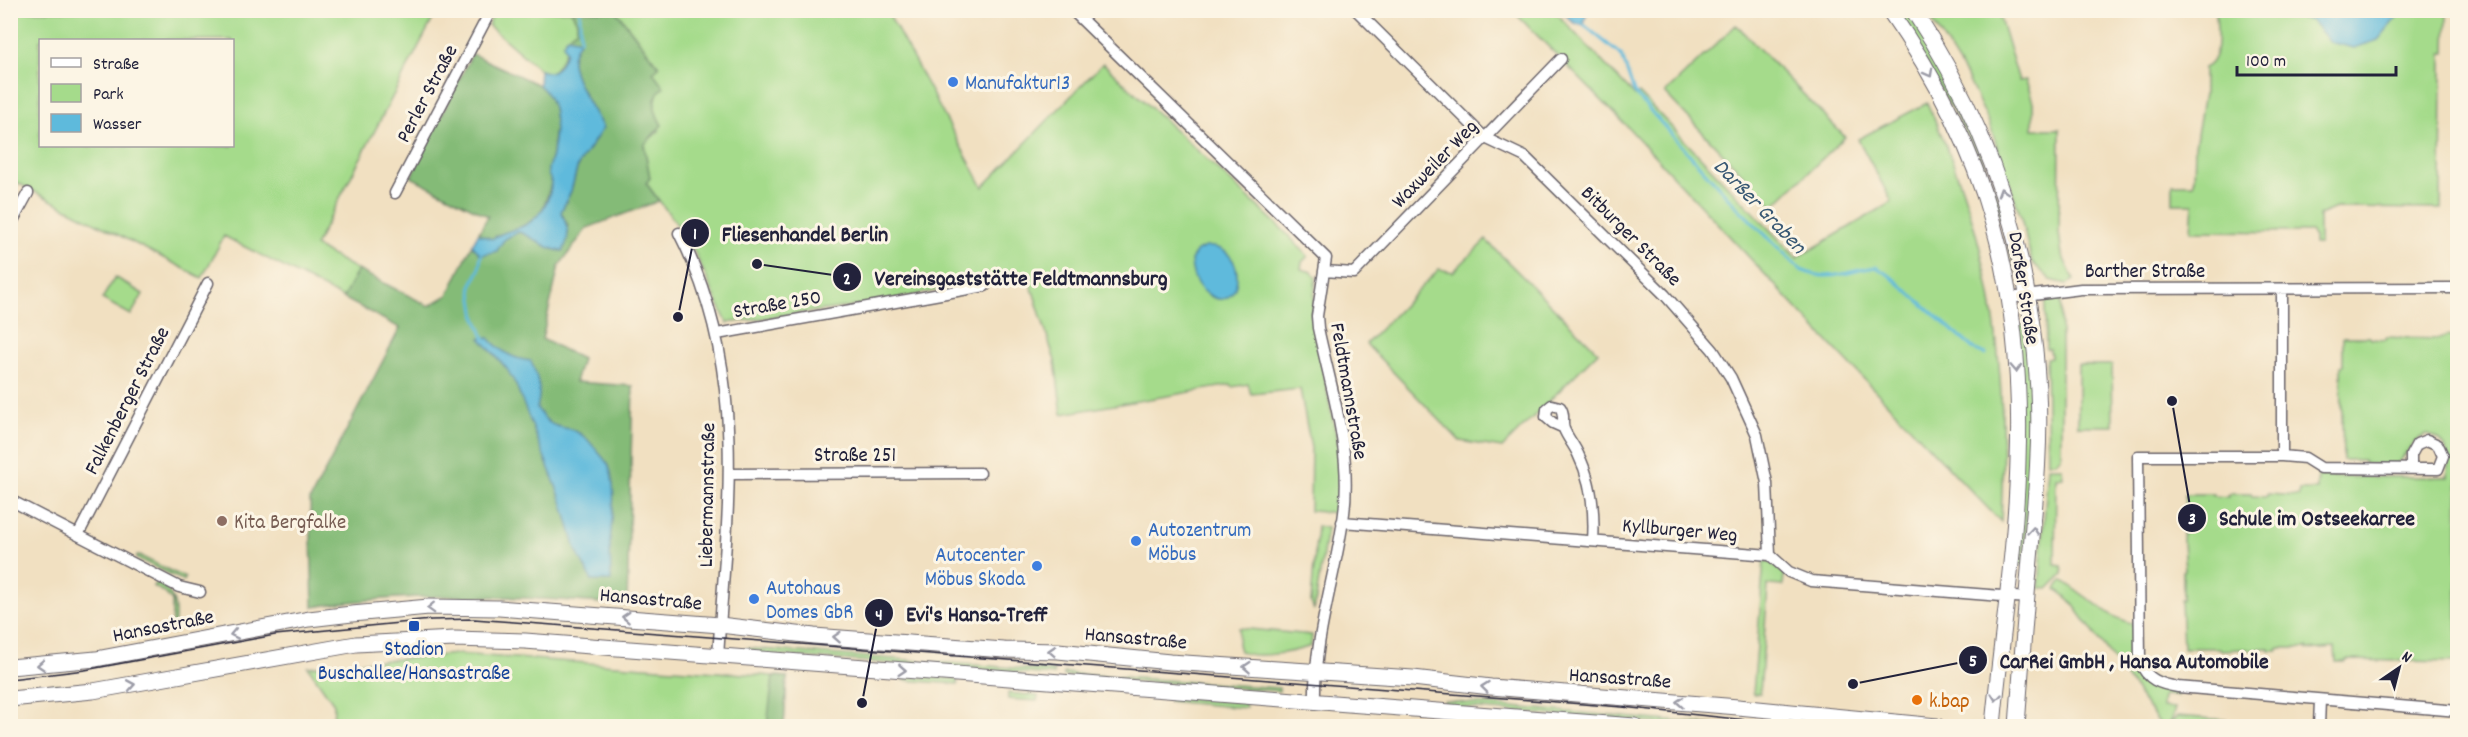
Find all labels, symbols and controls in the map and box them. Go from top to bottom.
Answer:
legend [39,39,234,147]
scale bar [2237,39,2396,77]
street label: Perler Straße [390,40,467,149]
text: 100 m [2246,50,2286,75]
text: Straße [93,53,139,78]
one-way arrow [1922,67,1933,78]
place label: Manufaktur13 [965,70,1070,100]
marker: Manufaktur13 [946,75,960,89]
text: Park [93,83,124,108]
text: Wasser [93,113,142,138]
street label: Waxweiler Weg [1386,114,1486,216]
water label: Darßer Graben [1705,153,1813,263]
street label: Bitburger Straße [1572,180,1687,295]
one-way arrow [1997,187,2010,198]
callout: Fliesenhandel Berlin [680,213,900,253]
text: Fliesenhandel Berlin [722,221,888,252]
text: 1 [693,223,697,248]
street label: Darßer Straße [1998,230,2046,347]
callout: Vereinsgaststätte Feldtmannsburg [832,257,1180,297]
street label: Barther Straße [2085,258,2205,288]
text: Vereinsgaststätte Feldtmannsburg [874,265,1168,296]
text: 2 [843,268,851,293]
street label: Straße 250 [731,283,824,328]
street label: Feldtmannstraße [1320,321,1374,462]
street label: Falkenberger Straße [78,322,179,481]
one-way arrow [2010,364,2023,373]
street label: Liebermannstraße [693,422,725,568]
street label: Straße 251 [814,442,896,472]
callout: Schule im Ostseekarree [2177,498,2426,538]
text: Schule im Ostseekarree [2219,505,2415,536]
text: 3 [2188,508,2196,533]
place label: Kita Bergfalke [234,509,346,539]
street label: Kyllburger Weg [1621,512,1739,552]
marker: Kita Bergfalke [215,514,229,528]
place label: Autozentrum Möbus [1148,517,1252,571]
one-way arrow [2026,527,2039,536]
marker: Autozentrum Möbus [1129,534,1143,548]
place label: Autocenter Möbus Skoda [925,542,1026,596]
marker: Autocenter Möbus Skoda [1030,559,1044,573]
place label: Autohaus Domes GbR [766,575,853,629]
street label: Hansastraße [598,582,703,620]
marker: Autohaus Domes GbR [747,592,761,606]
callout: Evi's Hansa-Treff [864,593,1060,633]
one-way arrow [427,601,436,614]
text: Evi's Hansa-Treff [906,601,1048,632]
street label: Hansastraße [110,603,217,652]
text: 4 [875,604,883,629]
one-way arrow [621,611,630,624]
marker: Stadion Buschallee/Hansastraße [407,619,421,633]
street label: Hansastraße [1083,621,1188,659]
one-way arrow [229,627,239,640]
one-way arrow [832,631,841,644]
place label: Stadion Buschallee/Hansastraße [318,636,510,690]
north arrow [2369,638,2429,698]
callout: CarRei GmbH , Hansa Automobile [1958,640,2281,680]
one-way arrow [1048,645,1057,658]
text: N [2396,646,2416,670]
text: CarRei GmbH , Hansa Automobile [1999,648,2269,679]
text: 5 [1969,650,1977,675]
one-way arrow [37,659,46,672]
one-way arrow [1242,661,1251,674]
street label: Hansastraße [1568,661,1672,699]
one-way arrow [898,663,907,676]
one-way arrow [126,679,136,692]
one-way arrow [1481,681,1490,694]
place label: k.bap [1929,688,1970,718]
marker: k.bap [1910,693,1924,707]
one-way arrow [1990,693,2003,702]
one-way arrow [1675,696,1684,709]

